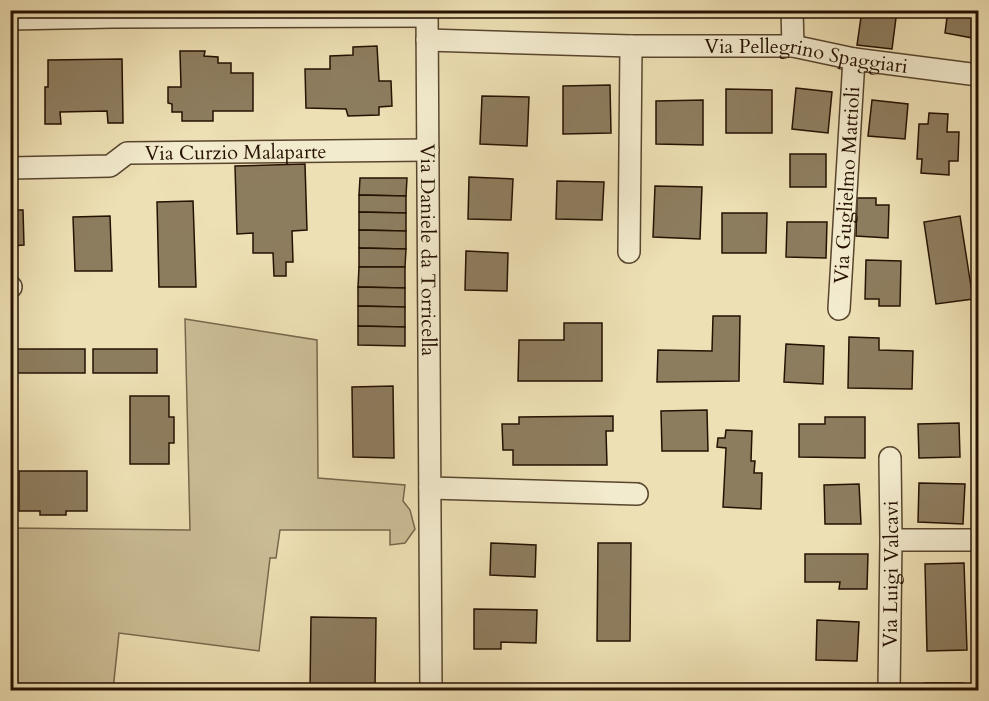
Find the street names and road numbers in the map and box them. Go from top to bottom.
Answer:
street label: Via Pellegrino Spaggiari [704,33,910,80]
street label: Via Guglielmo Mattioli [828,85,866,285]
street label: Via Curzio Malaparte [144,138,327,167]
street label: Via Daniele da Torricella [414,144,442,357]
street label: Via Luigi Valcavi [877,500,905,648]

